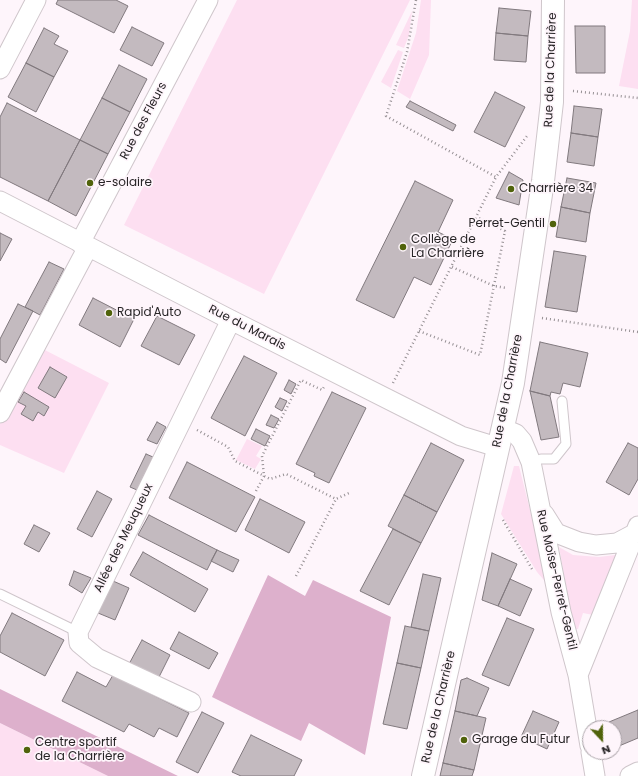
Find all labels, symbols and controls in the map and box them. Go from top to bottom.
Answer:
street label: Rue de la Charrière [542,12,560,128]
street label: Rue des Fleurs [118,80,170,162]
place label: e-solaire [98,176,152,190]
marker: e-solaire [85,178,95,188]
place label: Charrière 34 [519,182,593,196]
marker: Charrière 34 [506,184,516,194]
place label: Perret-Gentil [469,217,545,231]
marker: Perret-Gentil [548,219,558,229]
place label: Collège de La Charrière [411,233,484,261]
marker: Collège de La Charrière [398,242,408,252]
street label: Rue du Marais [206,302,288,354]
place label: Rapid'Auto [117,306,181,320]
marker: Rapid'Auto [104,308,114,318]
street label: Rue de la Charrière [490,333,526,449]
street label: Allée des Meuqueux [91,481,157,595]
street label: Rue Moïse-Perret-Gentil [533,509,579,651]
street label: Rue de la Charrière [419,649,459,765]
north arrow [582,720,622,760]
place label: Garage du Futur [472,733,570,747]
marker: Garage du Futur [459,735,469,745]
place label: Centre sportif de la Charrière [35,736,124,764]
text: N [599,741,613,759]
marker: Centre sportif de la Charrière [22,745,32,755]

